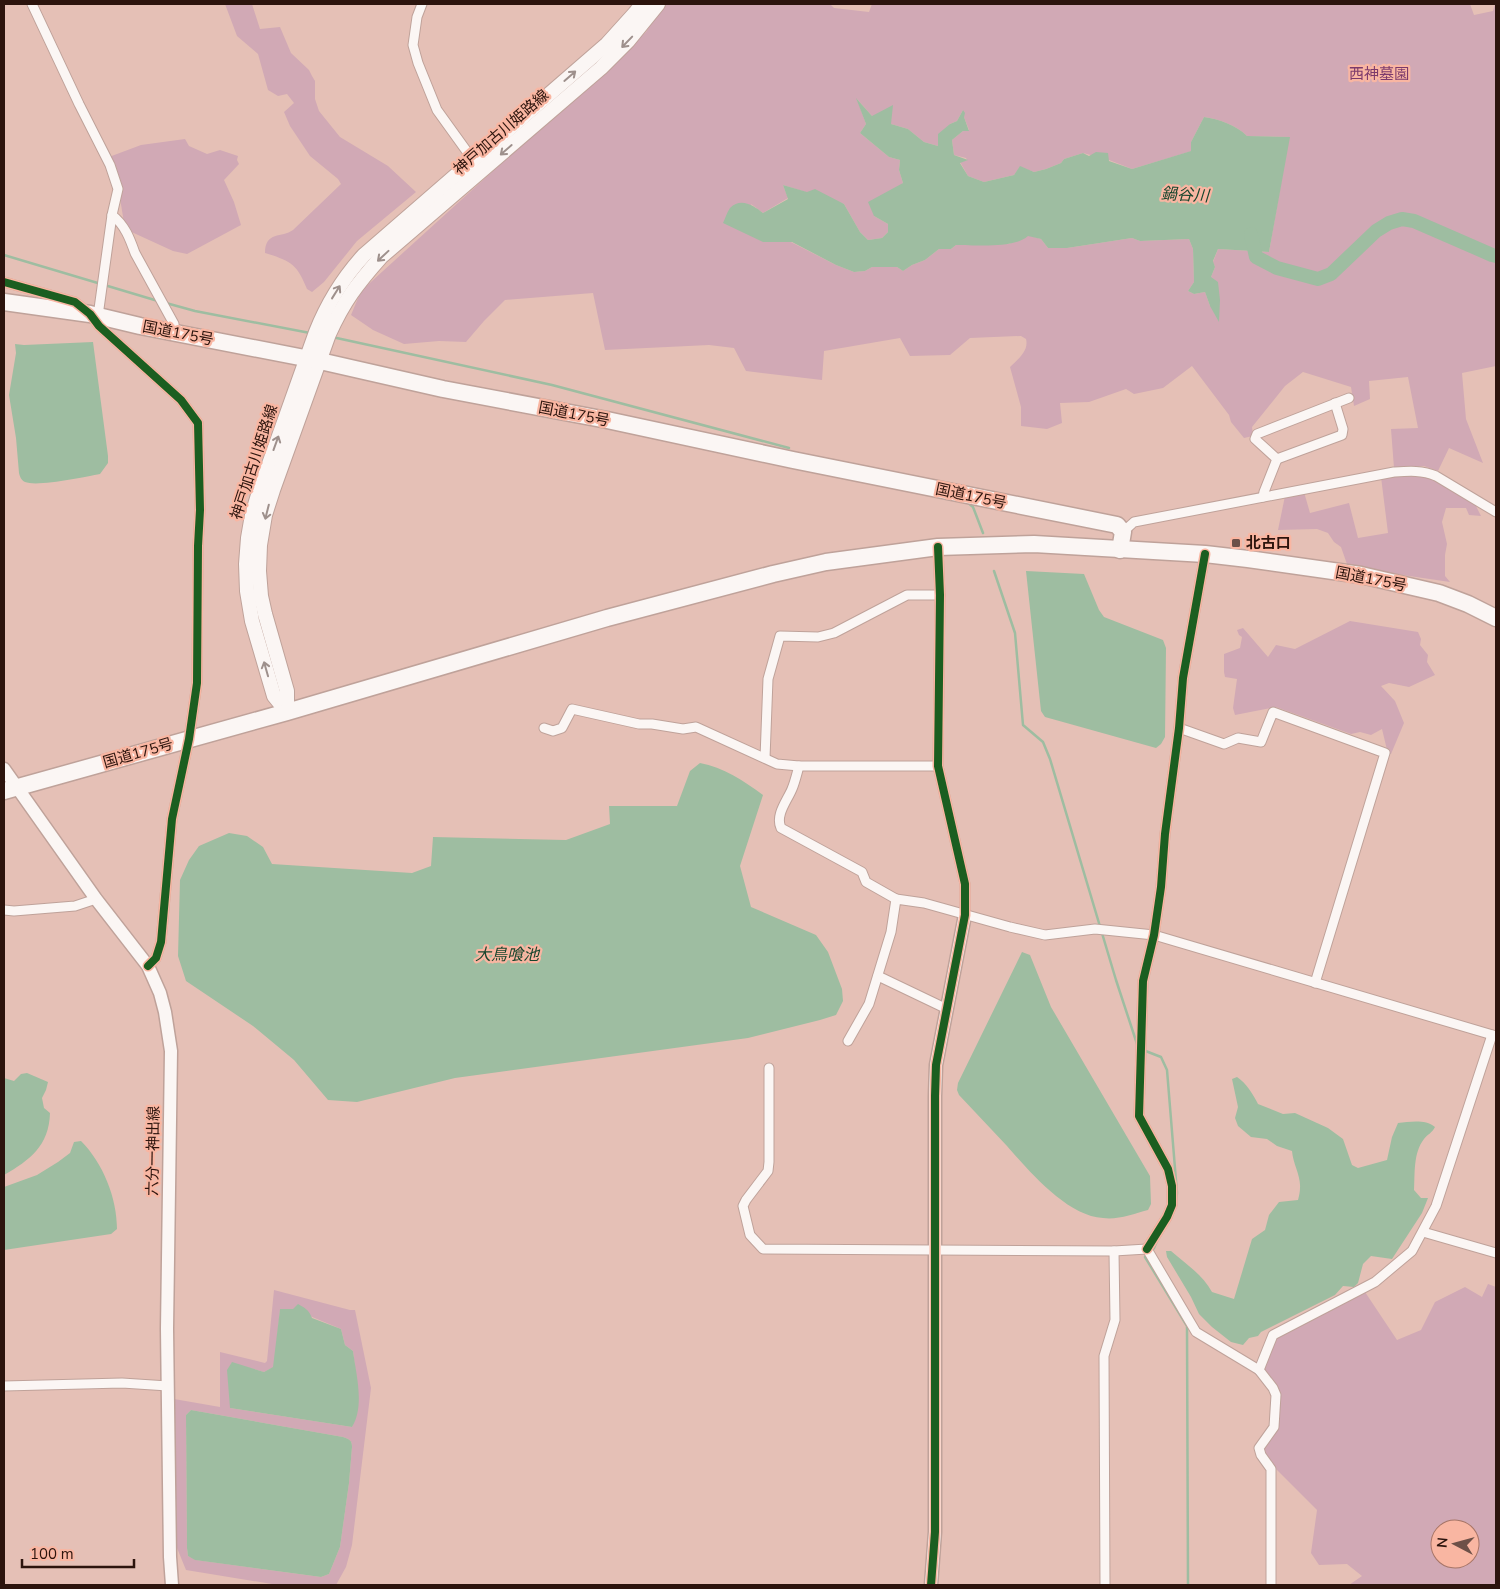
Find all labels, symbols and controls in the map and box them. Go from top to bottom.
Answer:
one-way arrow [621,35,633,48]
park label: 西神墓園 [1349,64,1409,84]
one-way arrow [564,70,577,82]
street label: 神戸加古川姫路線 [449,85,553,179]
one-way arrow [500,144,513,155]
water label: 鍋谷川 [1160,183,1211,207]
one-way arrow [377,250,390,262]
one-way arrow [330,285,341,299]
street label: 国道175号 [141,316,215,350]
street label: 国道175号 [537,397,611,431]
street label: 神戸加古川姫路線 [226,402,282,522]
one-way arrow [272,436,281,451]
street label: 国道175号 [934,479,1008,513]
one-way arrow [261,504,271,520]
place label: 北古口 [1246,533,1291,553]
marker: 北古口 [1230,537,1242,549]
street label: 国道175号 [1334,562,1408,596]
one-way arrow [260,661,270,677]
street label: 国道175号 [101,733,175,773]
water label: 大鳥喰池 [475,944,541,966]
street label: 六分一神出線 [142,1106,164,1196]
north arrow [1430,1519,1480,1569]
scale bar [22,1536,135,1568]
text: N [1433,1536,1453,1549]
text: 100 m [30,1544,74,1564]

